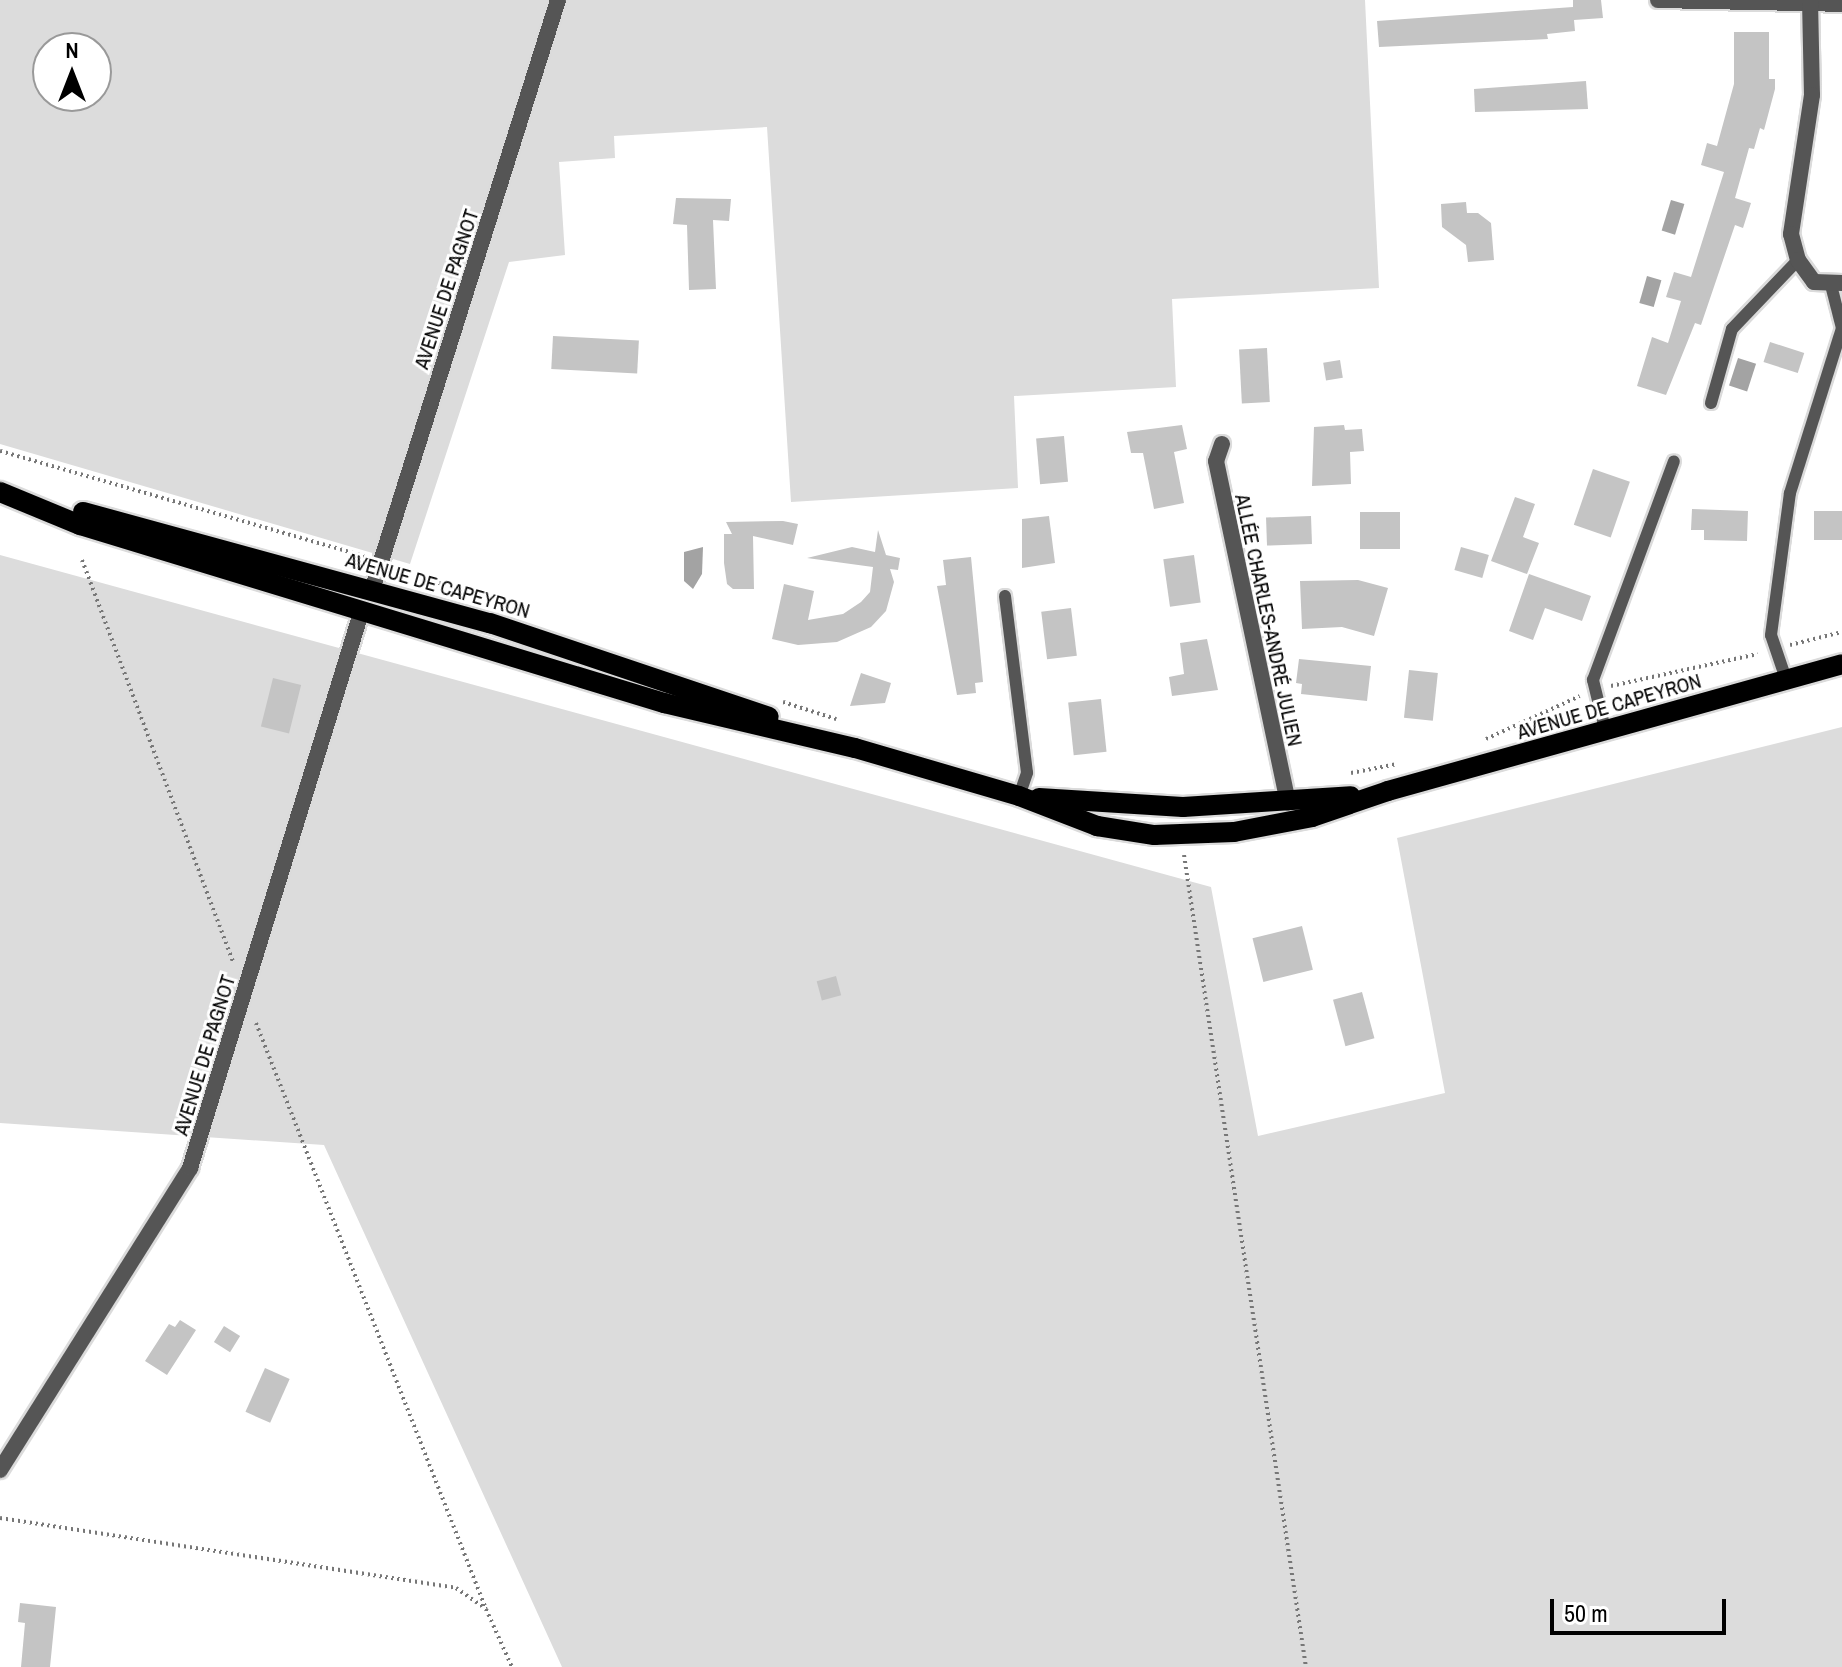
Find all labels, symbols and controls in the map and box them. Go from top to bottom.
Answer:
north arrow [32,32,112,112]
text: N [65,35,79,65]
street label: AVENUE DE PAGNOT [409,206,483,372]
street label: ALLÉE CHARLES-ANDRÉ JULIEN [1231,492,1307,748]
street label: AVENUE DE CAPEYRON [343,547,533,623]
street label: AVENUE DE CAPEYRON [1514,668,1704,744]
street label: AVENUE DE PAGNOT [168,972,240,1138]
scale bar [1554,1583,1730,1633]
text: 50 m [1564,1597,1608,1629]

